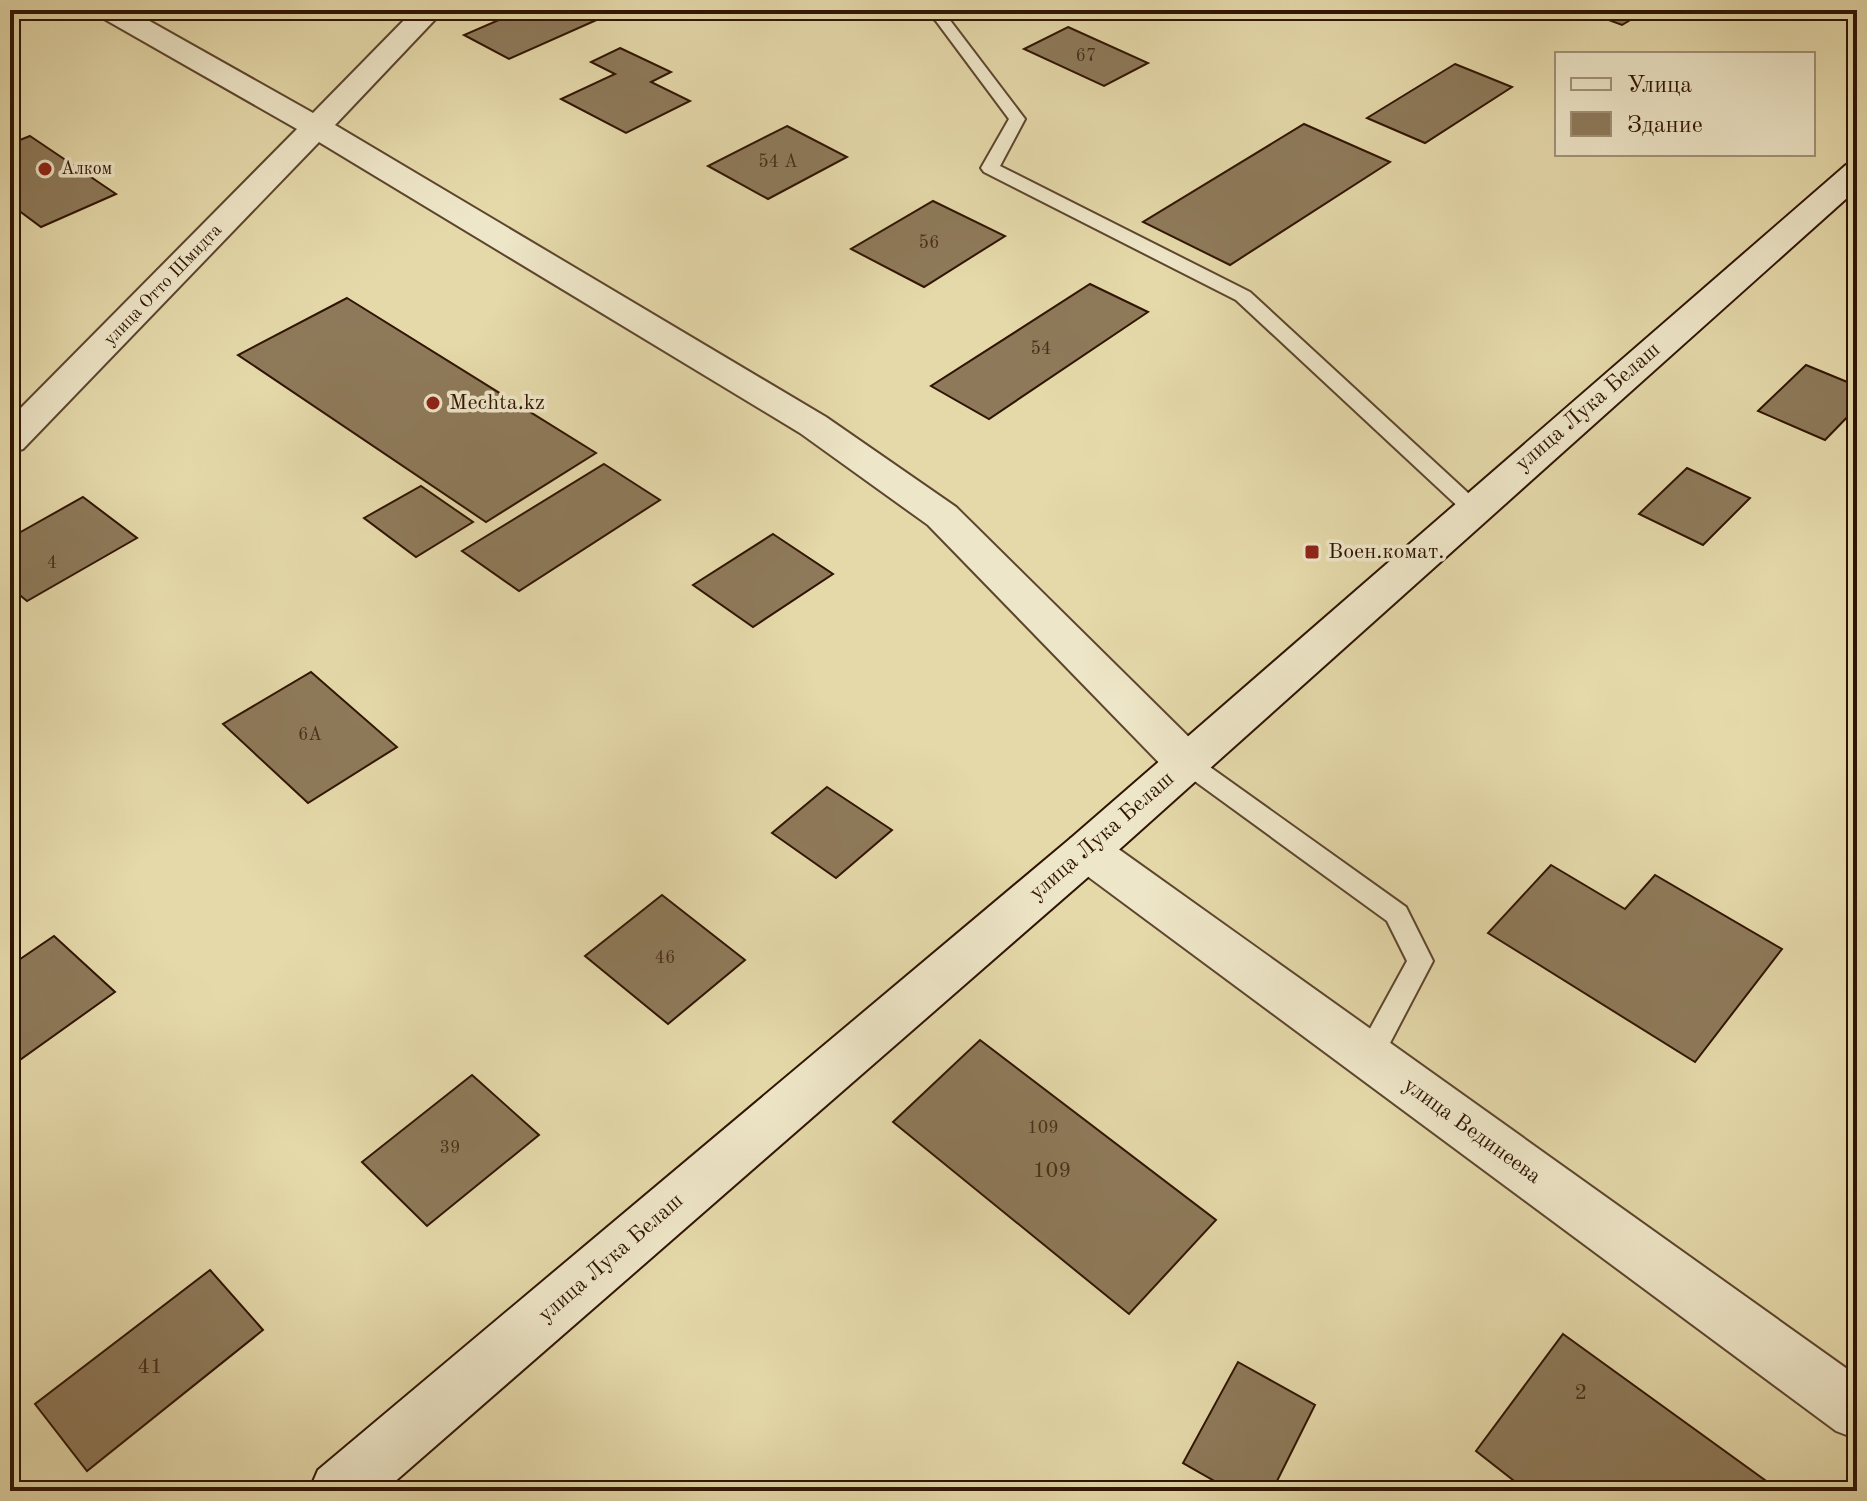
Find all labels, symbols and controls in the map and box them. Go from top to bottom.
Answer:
house number: 67 [1076,47,1096,65]
legend [1555,52,1815,156]
text: Улица [1627,74,1692,98]
text: Здание [1627,114,1703,138]
house number: 54 А [758,153,798,171]
marker: Алком [36,160,54,178]
place label: Алком [61,160,112,178]
street label: улица Отто Шмидта [101,221,225,349]
house number: 56 [919,234,939,252]
street label: улица Лука Белаш [1511,338,1665,476]
house number: 54 [1031,340,1051,358]
place label: Mechta.kz [449,392,545,414]
marker: Mechta.kz [424,394,442,412]
place label: Воен.комат. [1328,541,1444,563]
marker: Воен.комат. [1303,543,1321,561]
house number: 4 [47,554,57,572]
house number: 6А [298,726,322,744]
street label: улица Лука Белаш [1025,767,1179,905]
house number: 46 [655,949,675,967]
street label: улица Вединеева [1399,1074,1545,1188]
house number: 109 [1027,1119,1059,1137]
house number: 39 [440,1139,460,1157]
house number: 109 [1033,1160,1071,1182]
street label: улица Лука Белаш [534,1189,688,1327]
house number: 41 [137,1356,163,1378]
house number: 2 [1575,1382,1587,1404]

